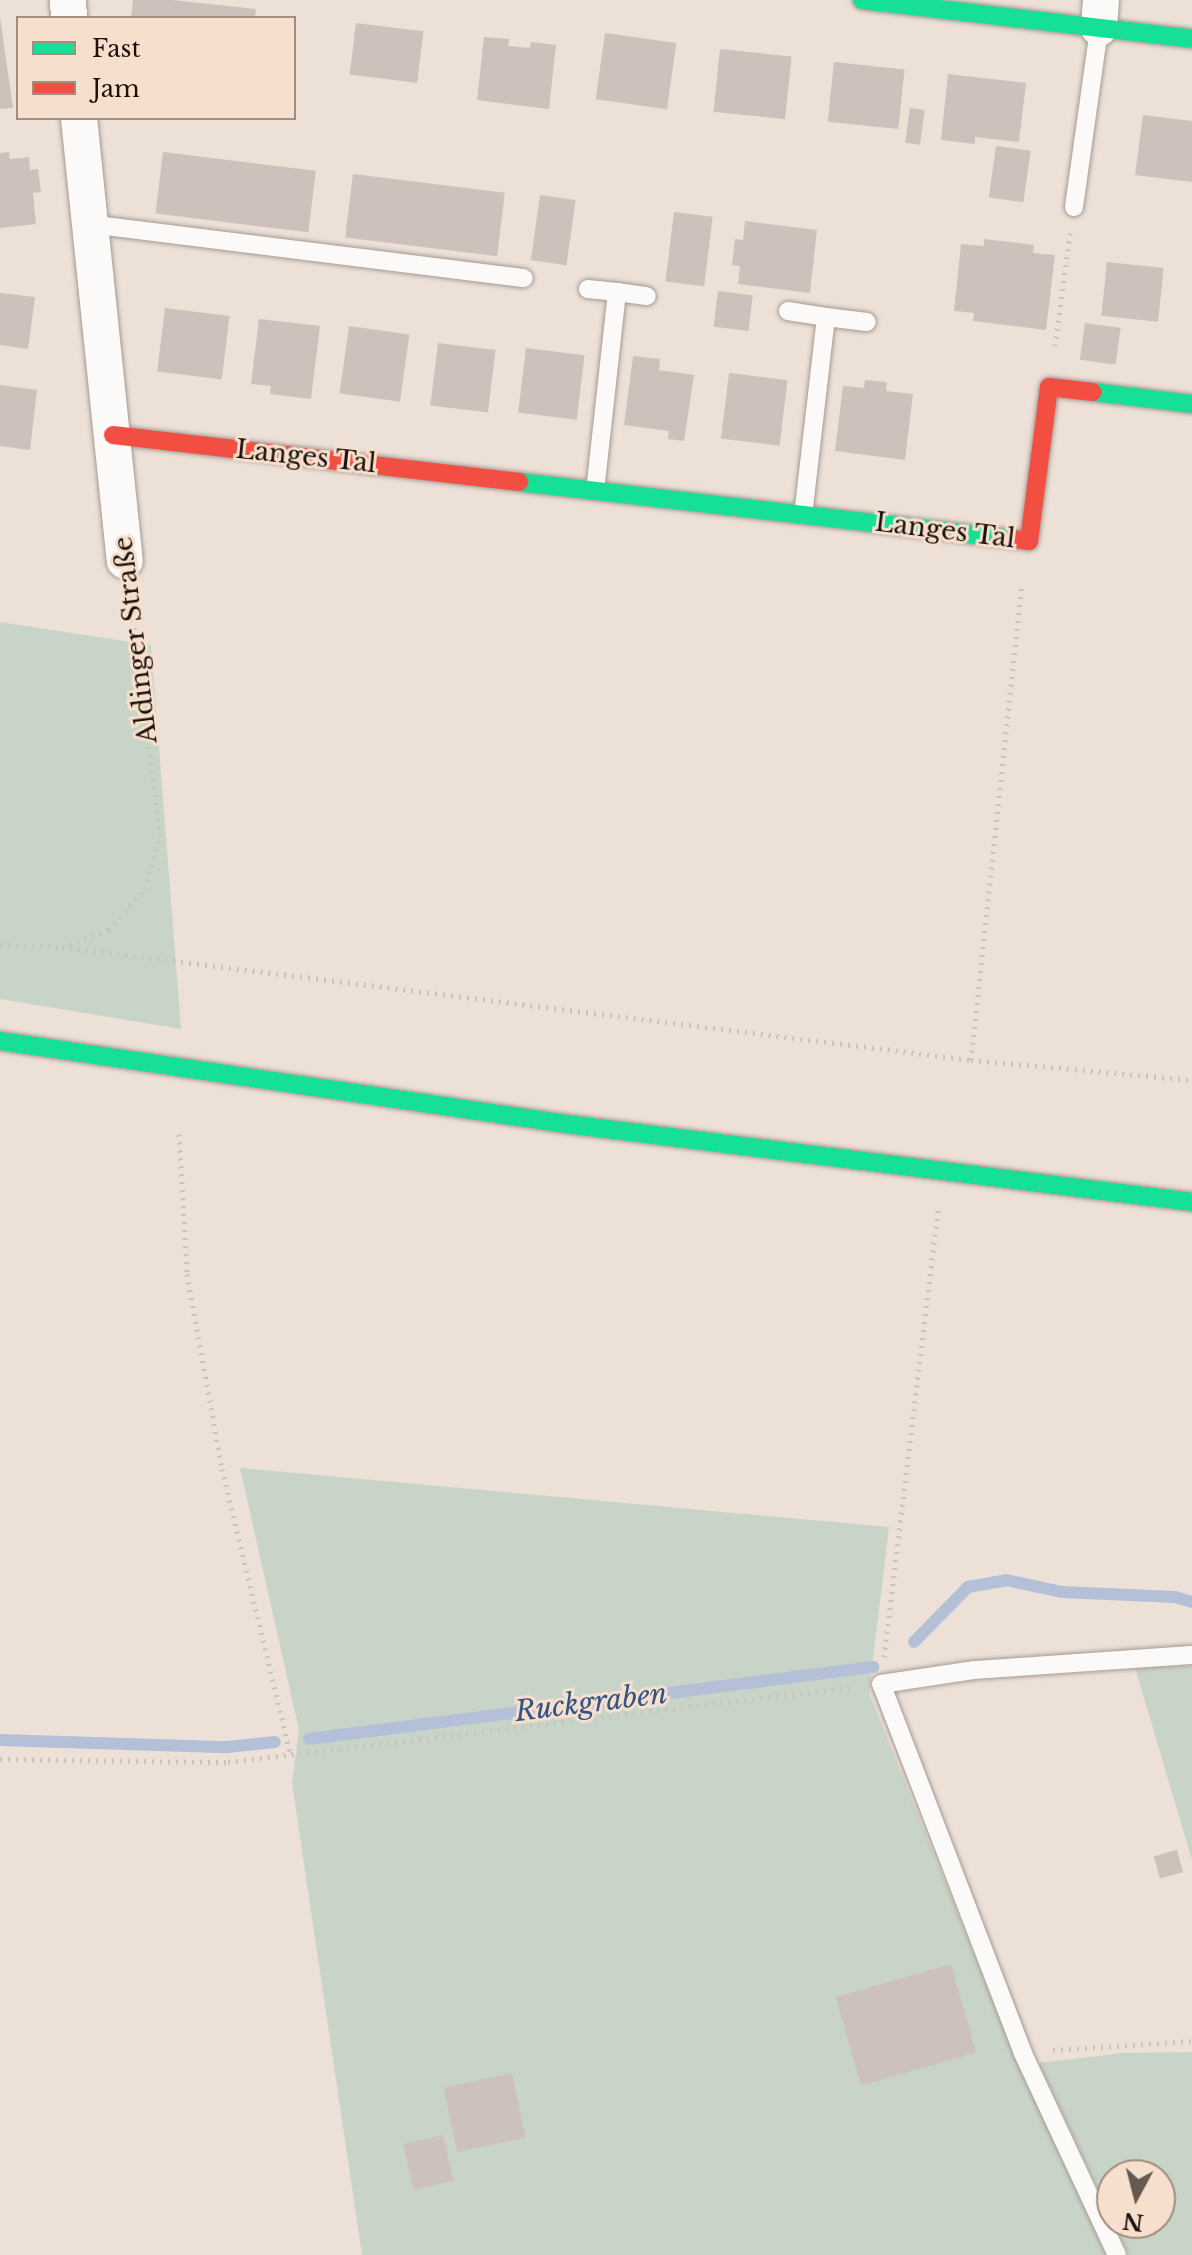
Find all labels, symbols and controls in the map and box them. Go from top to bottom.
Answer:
legend [16,16,296,120]
text: Fast [92,34,140,63]
text: Jam [92,74,140,103]
street label: Langes Tal [234,434,378,480]
street label: Langes Tal [873,507,1017,555]
street label: Aldinger Straße [108,534,164,746]
water label: Ruckgraben [513,1677,669,1729]
north arrow [1096,2159,1176,2239]
text: N [1121,2207,1145,2236]

